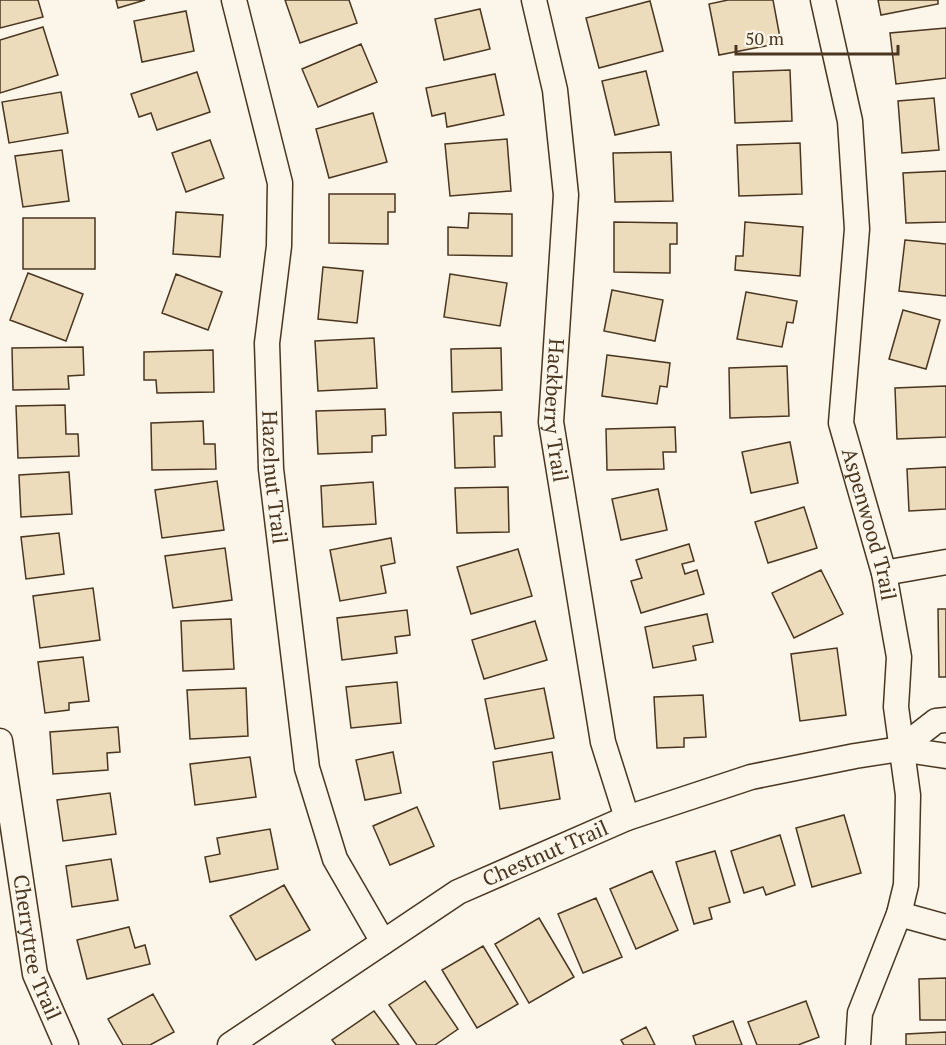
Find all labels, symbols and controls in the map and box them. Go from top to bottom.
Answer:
scale bar [736,18,898,56]
text: 50 m [745,26,785,50]
street label: Hackberry Trail [538,338,576,484]
street label: Hazelnut Trail [256,410,295,546]
street label: Aspenwood Trail [836,444,904,603]
street label: Chestnut Trail [478,813,612,893]
street label: Cherrytree Trail [7,873,68,1024]

